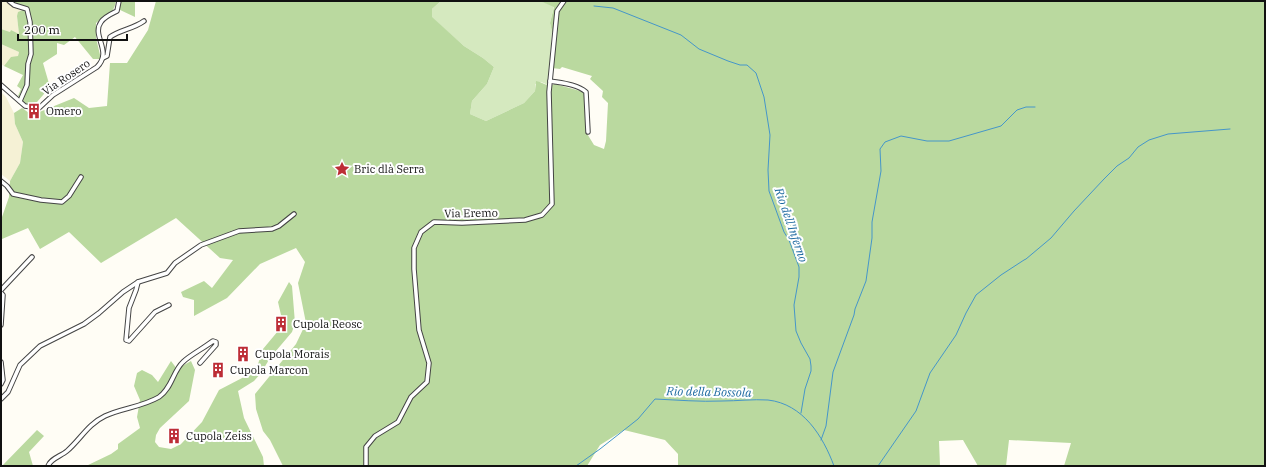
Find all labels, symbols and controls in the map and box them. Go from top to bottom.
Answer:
scale bar [18,16,127,42]
text: 200 m [24,22,60,37]
street label: Via Rosero [39,56,93,98]
building icon: Omero [25,102,43,120]
place label: Omero [46,104,81,118]
place icon: Bric dlà Serra [333,160,351,178]
place label: Bric dlà Serra [354,162,425,176]
water label: Rio dell'Inferno [771,185,811,264]
street label: Via Eremo [444,206,498,220]
building icon: Cupola Reosc [272,315,290,333]
place label: Cupola Reosc [293,317,363,331]
building icon: Cupola Morais [234,345,252,363]
place label: Cupola Morais [255,347,329,361]
building icon: Cupola Marcon [209,361,227,379]
place label: Cupola Marcon [230,363,308,377]
water label: Rio della Bossola [665,383,752,400]
building icon: Cupola Zeiss [165,427,183,445]
place label: Cupola Zeiss [186,429,252,443]

